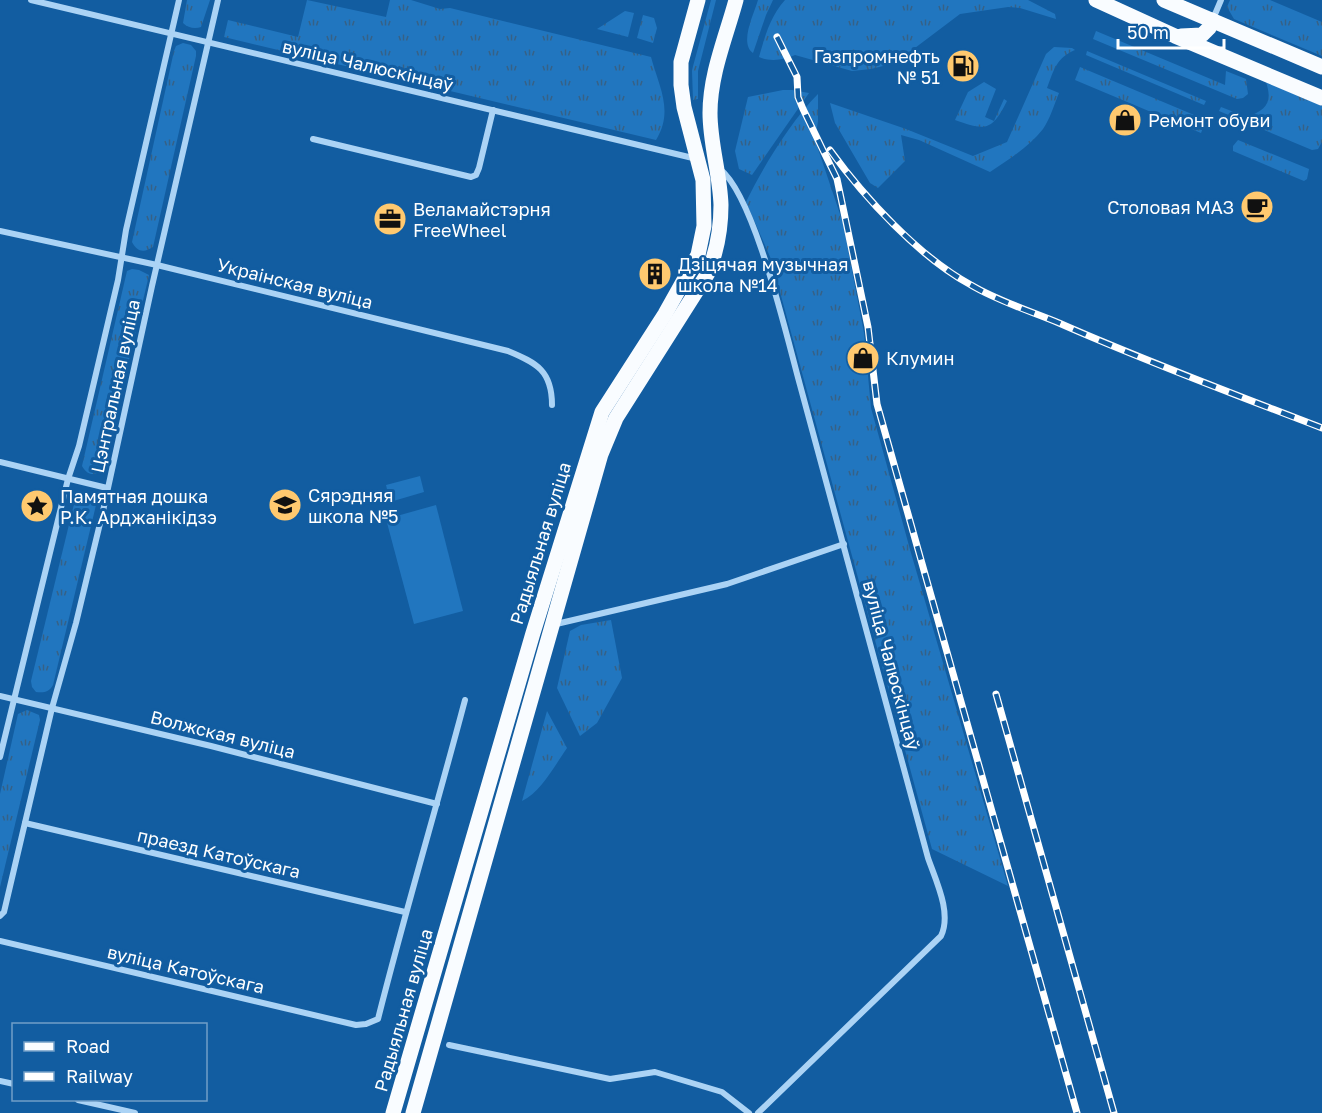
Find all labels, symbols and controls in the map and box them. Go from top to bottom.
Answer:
scale bar [1118,12,1224,50]
text: 50 m [1127,21,1169,43]
street label: вуліца Чалюскінцаў [280,35,456,95]
place label: Газпромнефть № 51 [814,45,940,88]
fuel station icon: Газпромнефть № 51 [945,48,981,84]
shop icon: Ремонт обуви [1107,102,1143,138]
place label: Ремонт обуви [1148,109,1271,131]
cafe icon: Столовая МАЗ [1239,189,1275,225]
place label: Столовая МАЗ [1107,196,1234,218]
place label: Веламайстэрня FreeWheel [413,198,551,241]
office icon: Веламайстэрня FreeWheel [372,201,408,237]
street label: Украінская вуліца [215,253,375,313]
place label: Дзіцячая музычная школа №14 [678,253,848,296]
building icon: Дзіцячая музычная школа №14 [637,256,673,292]
street label: Цэнтральная вуліца [86,297,144,475]
shop icon: Клумин [845,340,881,376]
place label: Клумин [886,347,955,369]
street label: Радыяльная вуліца [505,459,575,627]
place label: Сярэдняя школа №5 [308,484,399,527]
place label: Памятная дошка Р.К. Арджанікідзэ [60,485,217,528]
school or university icon: Сярэдняя школа №5 [267,487,303,523]
place icon: Памятная дошка Р.К. Арджанікідзэ [19,488,55,524]
street label: вуліца Чалюскінцаў [859,578,925,752]
street label: Волжская вуліца [148,705,298,763]
street label: праезд Катоўскага [135,824,303,882]
street label: Радыяльная вуліца [369,926,437,1094]
street label: вуліца Катоўскага [105,940,267,998]
legend [12,1023,207,1101]
text: Road [66,1035,110,1057]
text: Railway [66,1065,133,1087]

